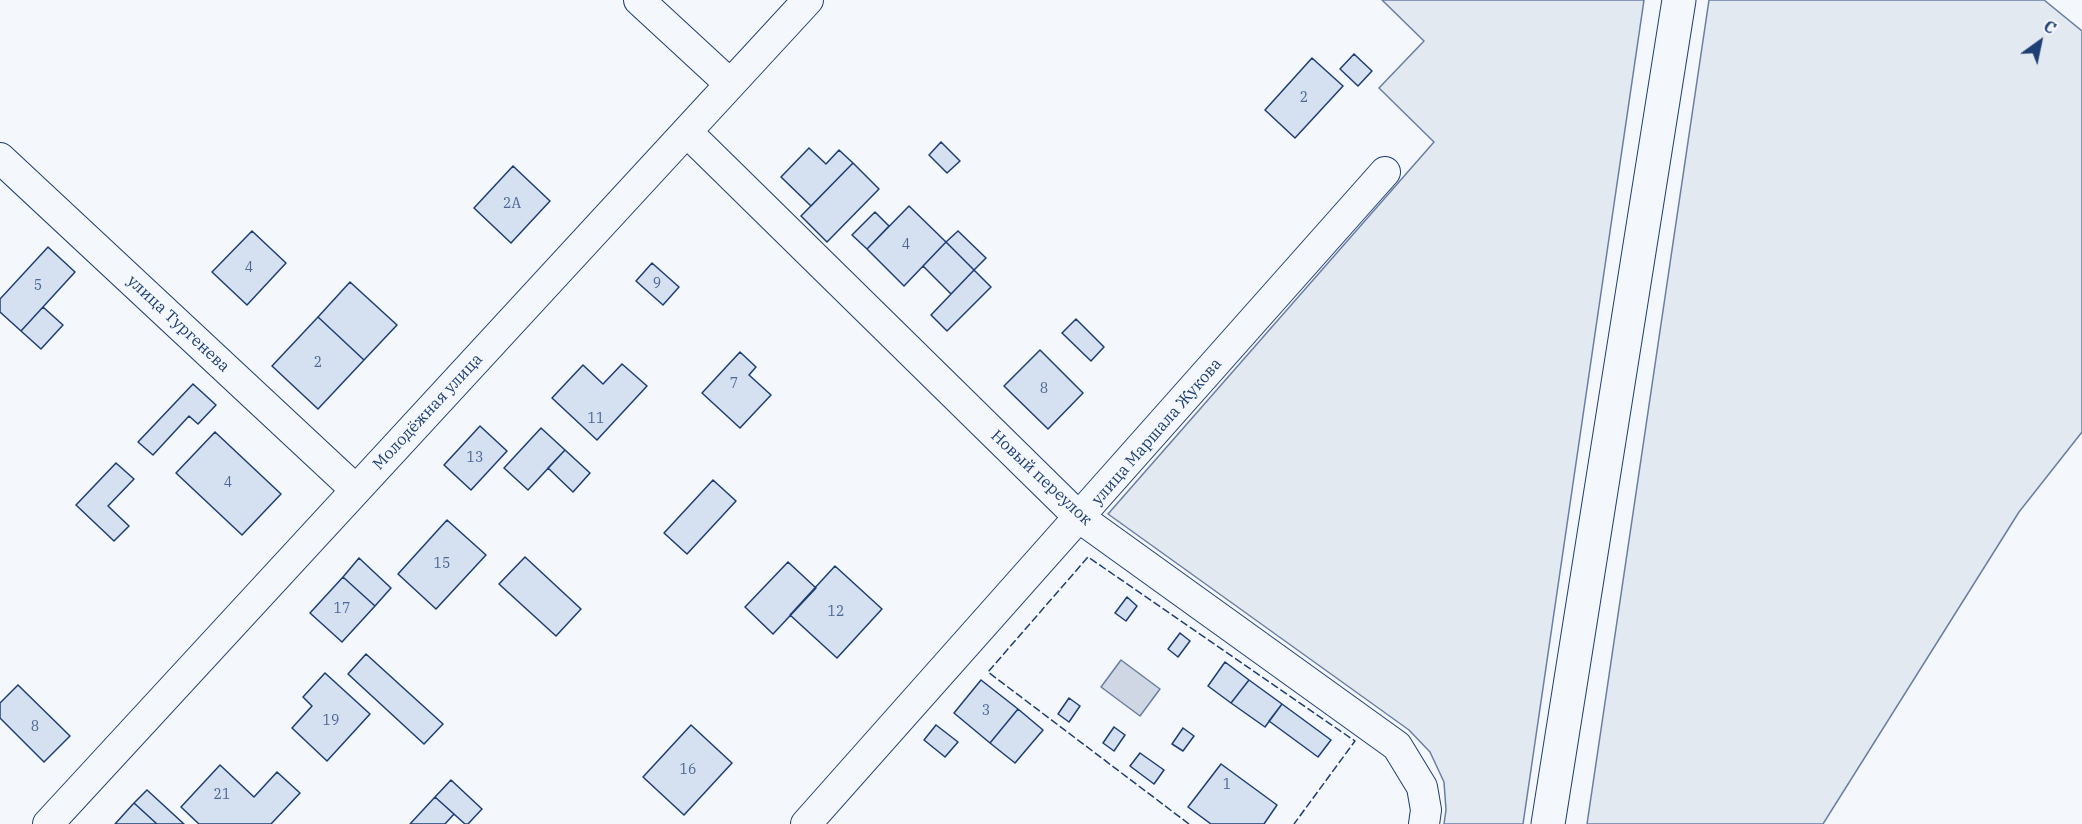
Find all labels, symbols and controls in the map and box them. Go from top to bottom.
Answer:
north arrow [2010,12,2070,72]
text: С [2040,16,2060,38]
house number: 2 [1300,90,1308,106]
house number: 2А [503,196,521,212]
house number: 4 [902,237,910,253]
house number: 4 [245,260,253,276]
street label: улица Тургенева [123,272,233,376]
house number: 9 [653,276,661,292]
house number: 5 [34,278,42,294]
street label: Молодёжная улица [369,350,487,474]
house number: 2 [314,355,322,371]
street label: улица Маршала Жукова [1088,355,1226,509]
house number: 7 [730,376,738,392]
house number: 8 [1040,381,1048,397]
house number: 11 [588,411,604,427]
street label: Новый переулок [986,426,1096,530]
house number: 13 [467,450,483,466]
house number: 4 [224,475,232,491]
house number: 15 [434,556,450,572]
house number: 17 [334,601,350,617]
house number: 12 [828,604,844,620]
house number: 3 [982,703,990,719]
house number: 19 [323,713,339,729]
house number: 8 [31,719,39,735]
house number: 16 [680,762,696,778]
house number: 1 [1223,777,1231,793]
house number: 21 [214,787,230,803]

